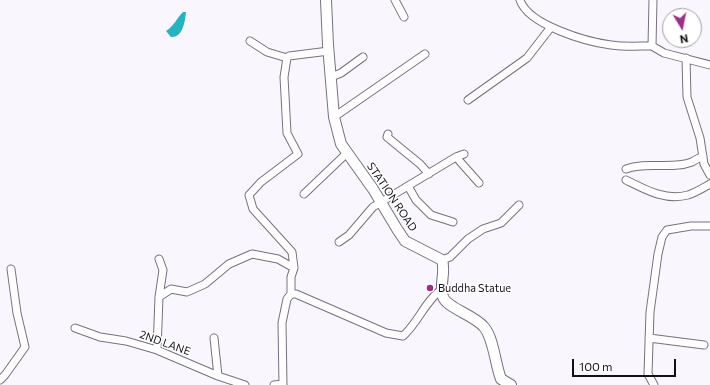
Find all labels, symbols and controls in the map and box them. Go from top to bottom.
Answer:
north arrow [662,8,702,48]
text: N [679,32,689,46]
street label: STATION ROAD [364,160,420,234]
place label: Buddha Statue [438,281,511,295]
marker: Buddha Statue [425,283,435,293]
street label: 2ND LANE [138,328,192,358]
scale bar [574,351,678,377]
text: 100 m [579,359,613,373]

